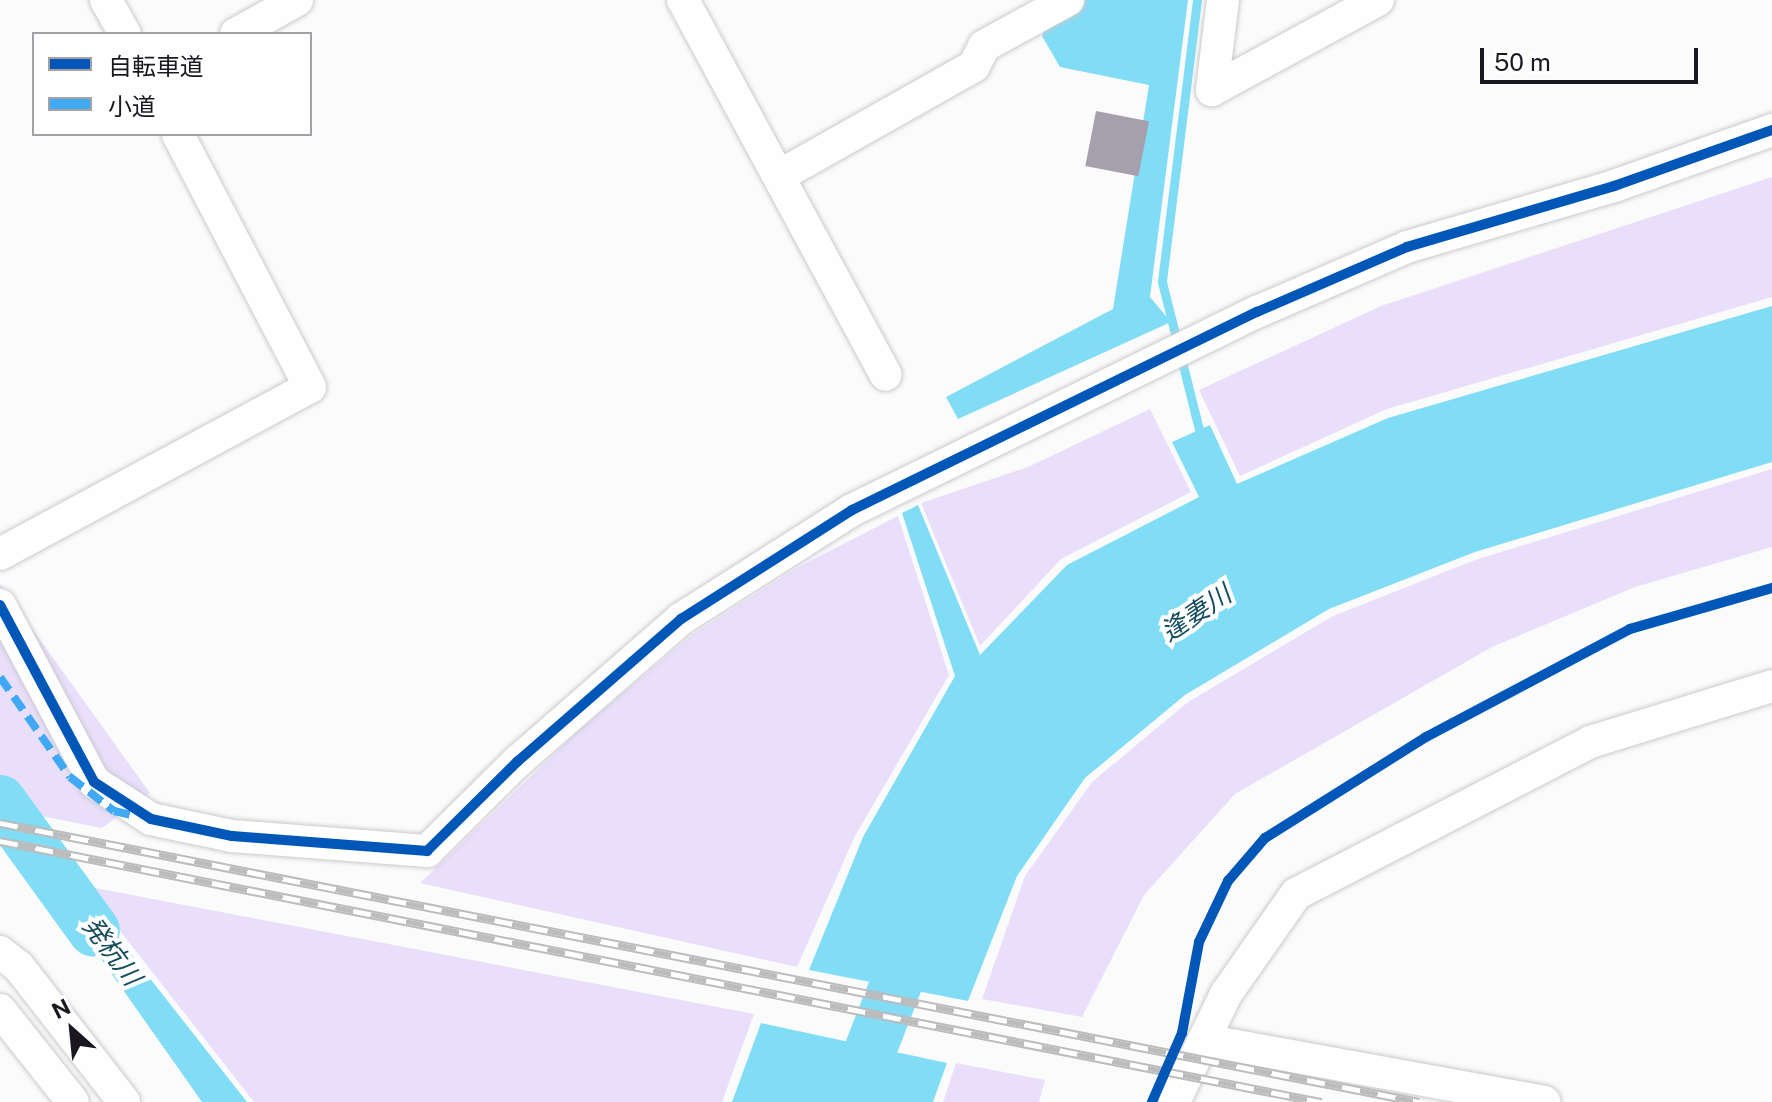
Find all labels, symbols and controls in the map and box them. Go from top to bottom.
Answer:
legend [32,32,312,136]
scale bar [1484,32,1702,82]
text: 50 m [1494,48,1551,76]
text: 自転車道 [108,52,204,80]
text: 小道 [108,92,156,120]
water label: 逢妻川 [1155,578,1237,648]
water label: 発杭川 [76,910,148,992]
north arrow [32,990,112,1070]
text: N [48,993,75,1024]

